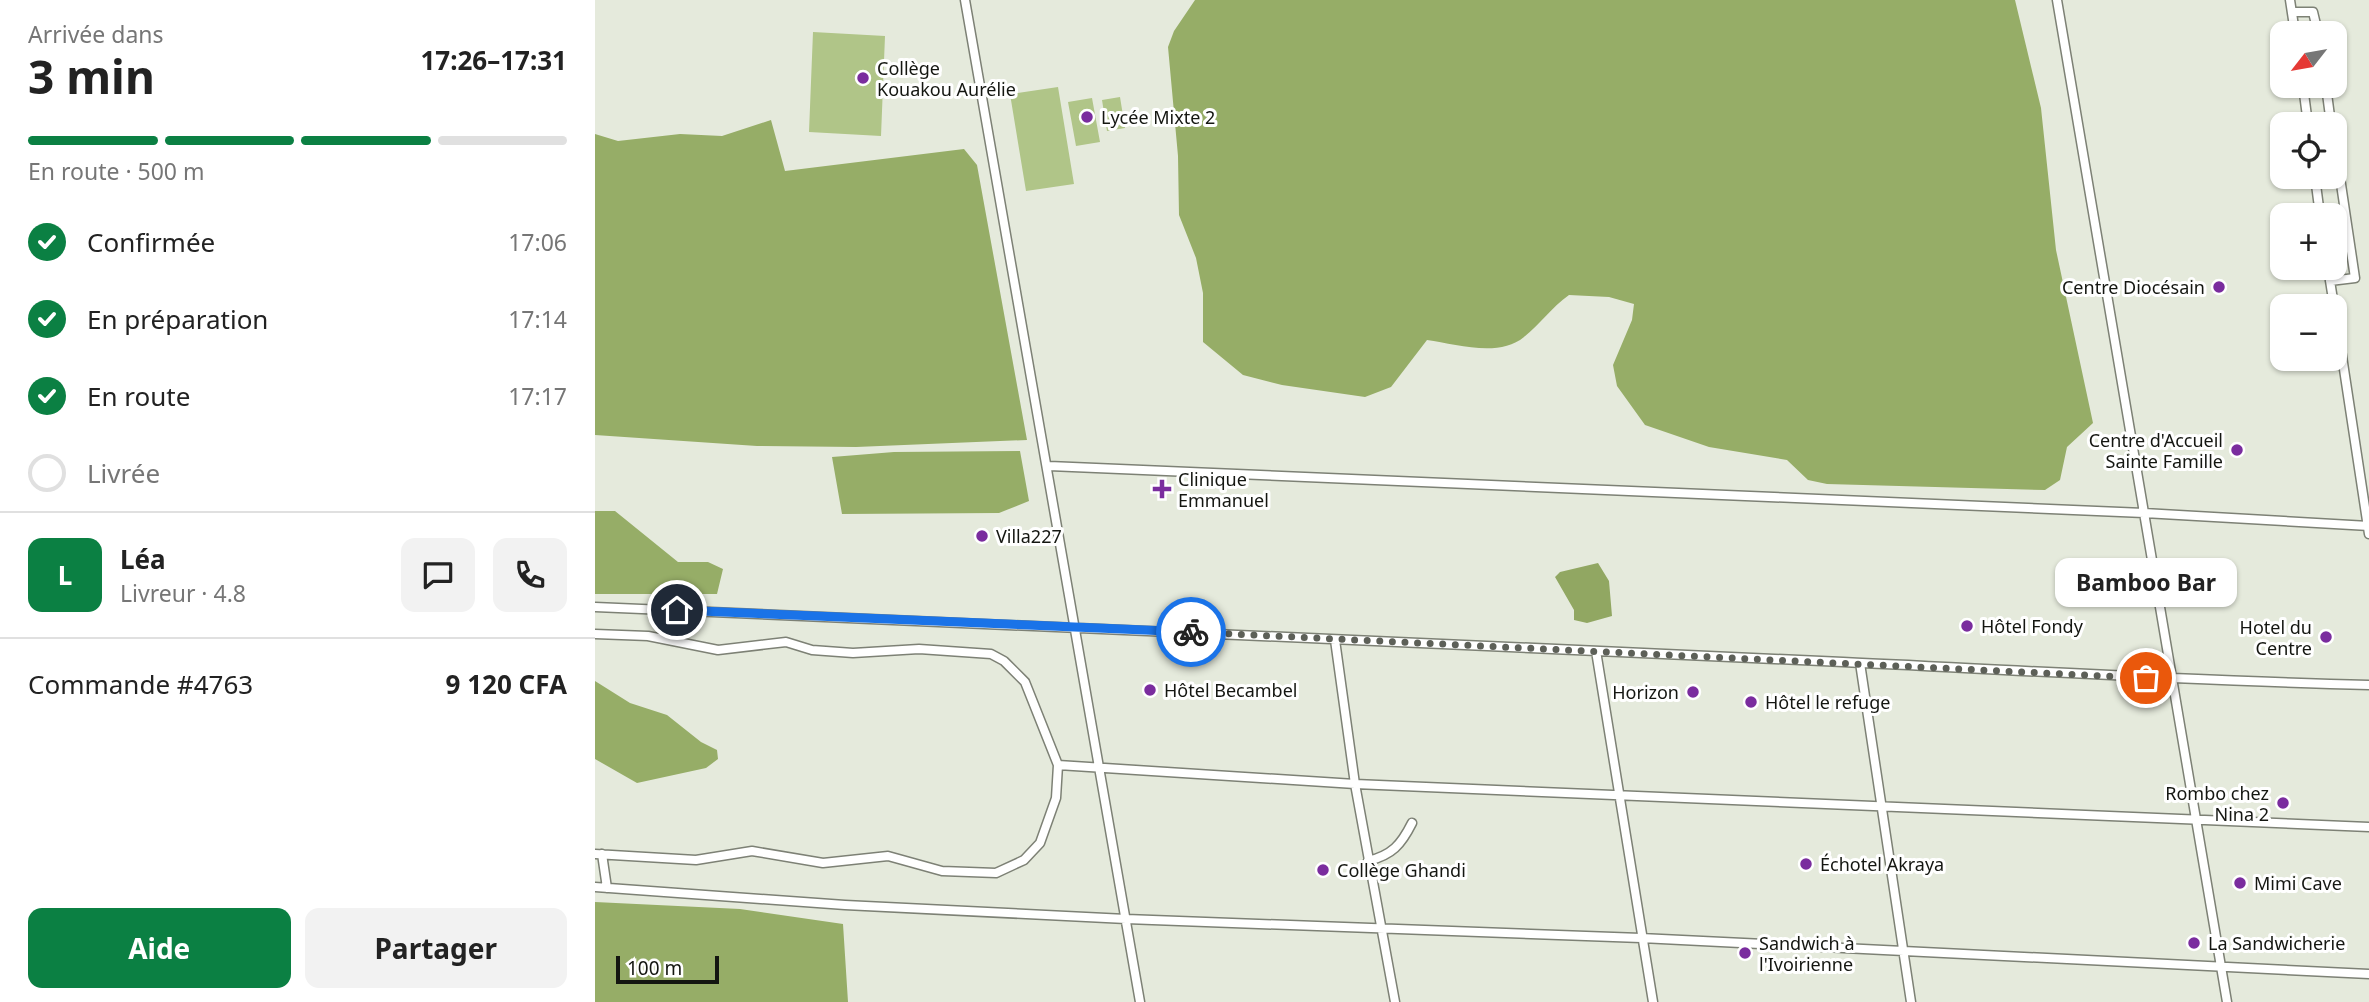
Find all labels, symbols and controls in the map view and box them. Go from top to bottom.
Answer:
text: Arrivée dans [28,18,164,50]
north arrow [2270,21,2347,98]
map controls [2270,21,2347,371]
text: 17:26–17:31 [420,42,567,78]
text: 3 min [28,45,155,107]
place label: Collège Kouakou Aurélie [877,56,1016,101]
marker: Collège Kouakou Aurélie [855,70,871,86]
place label: Lycée Mixte 2 [1101,105,1215,129]
marker: Lycée Mixte 2 [1079,109,1095,125]
button: locate [2270,112,2347,189]
text: En route · 500 m [28,155,205,187]
button: + [2270,203,2347,280]
icon: check [28,223,66,261]
text: Confirmée [87,224,215,260]
text: 17:06 [508,226,567,258]
place label: Centre Diocésain [2062,275,2205,299]
marker: Centre Diocésain [2211,279,2227,295]
button: − [2270,294,2347,371]
icon: check [28,300,66,338]
text: En préparation [87,301,268,337]
text: 17:14 [508,303,567,335]
icon: check [28,377,66,415]
text: En route [87,378,190,414]
text: 17:17 [508,380,567,412]
place label: Centre d'Accueil Sainte Famille [2089,428,2223,473]
marker: Centre d'Accueil Sainte Famille [2229,442,2245,458]
text: Livrée [87,455,160,491]
place label: Clinique Emmanuel [1178,467,1269,512]
marker: Clinique Emmanuel [1152,479,1172,499]
place label: Villa227 [996,524,1062,548]
marker: Villa227 [974,528,990,544]
button: chat [401,538,475,612]
button: phone [493,538,567,612]
text: Léa [120,541,166,577]
text: L [58,557,72,593]
callout: Bamboo Bar [2055,559,2237,608]
text: Bamboo Bar [2076,566,2216,598]
text: Livreur · 4.8 [120,577,246,609]
pin [647,580,707,640]
icon: home [658,591,696,629]
courier [1156,597,1226,667]
icon: bike [1172,613,1210,651]
place label: Hôtel Fondy [1981,614,2084,638]
place label: Hotel du Centre [2240,615,2312,660]
marker: Hôtel Fondy [1959,618,1975,634]
marker: Hotel du Centre [2318,629,2334,645]
pin [2116,648,2176,708]
icon: bag [2127,659,2165,697]
text: Commande #4763 [28,666,253,702]
text: 9 120 CFA [446,666,567,702]
place label: Hôtel Becambel [1164,678,1298,702]
place label: Horizon [1612,680,1679,704]
marker: Hôtel Becambel [1142,682,1158,698]
marker: Horizon [1685,684,1701,700]
place label: Hôtel le refuge [1765,690,1890,714]
marker: Hôtel le refuge [1743,694,1759,710]
place label: Rombo chez Nina 2 [2165,781,2269,826]
marker: Rombo chez Nina 2 [2275,795,2291,811]
place label: Échotel Akraya [1820,852,1944,876]
marker: Échotel Akraya [1798,856,1814,872]
place label: Collège Ghandi [1337,858,1466,882]
marker: Collège Ghandi [1315,862,1331,878]
place label: Mimi Cave [2254,871,2342,895]
marker: Mimi Cave [2232,875,2248,891]
button: Aide [28,908,291,988]
button: Partager [305,908,567,988]
place label: Sandwich à l'Ivoirienne [1759,931,1855,976]
place label: La Sandwicherie [2208,931,2345,955]
marker: La Sandwicherie [2186,935,2202,951]
marker: Sandwich à l'Ivoirienne [1737,945,1753,961]
scale bar [616,953,719,985]
text: 100 m [627,955,682,981]

